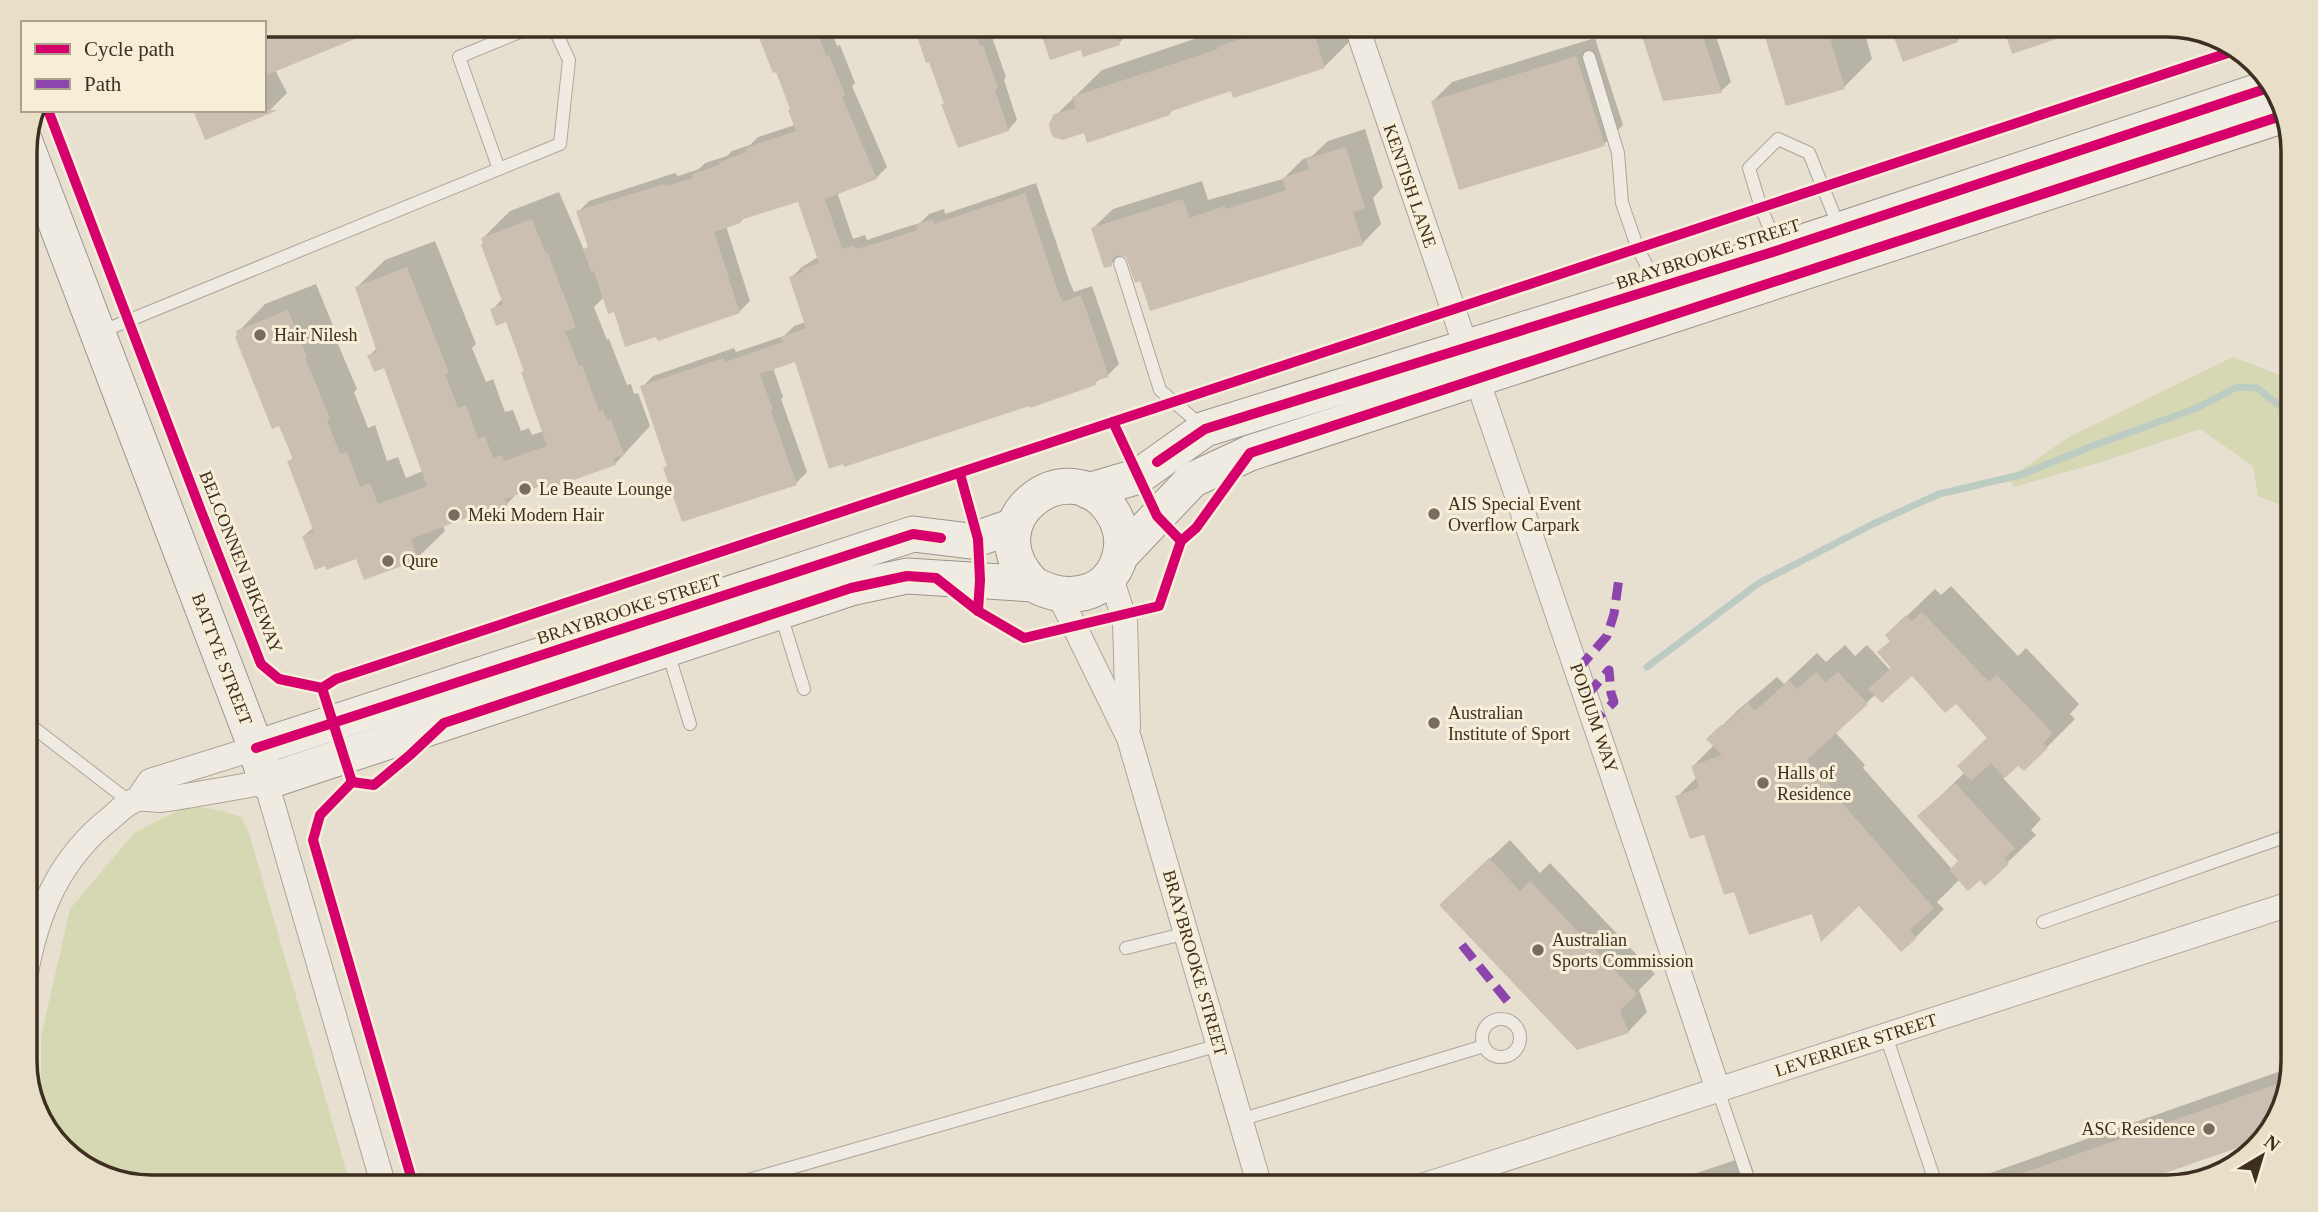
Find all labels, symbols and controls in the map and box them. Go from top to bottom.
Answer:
legend [21,21,266,112]
text: Cycle path [84,37,175,61]
text: Path [84,72,122,96]
street label: KENTISH LANE [1379,122,1441,250]
street label: BRAYBROOKE STREET [1613,215,1803,293]
place label: Hair Nilesh [274,325,357,345]
marker: Hair Nilesh [252,327,268,343]
street label: BELCONNEN BIKEWAY [195,468,287,656]
place label: Le Beaute Lounge [539,479,672,499]
marker: Le Beaute Lounge [517,481,533,497]
place label: AIS Special Event Overflow Carpark [1448,494,1581,535]
place label: Meki Modern Hair [468,505,604,525]
marker: AIS Special Event Overflow Carpark [1426,506,1442,522]
marker: Meki Modern Hair [446,507,462,523]
place label: Qure [402,551,438,571]
marker: Qure [380,553,396,569]
street label: BRAYBROOKE STREET [534,570,724,648]
street label: BATTYE STREET [188,590,256,728]
street label: PODIUM WAY [1566,661,1622,775]
place label: Australian Institute of Sport [1448,703,1570,744]
marker: Australian Institute of Sport [1426,715,1442,731]
place label: Halls of Residence [1777,763,1851,804]
marker: Halls of Residence [1755,775,1771,791]
street label: BRAYBROOKE STREET [1159,868,1231,1058]
place label: Australian Sports Commission [1552,930,1694,971]
marker: Australian Sports Commission [1530,942,1546,958]
street label: LEVERRIER STREET [1772,1009,1940,1081]
place label: ASC Residence [2082,1119,2195,1139]
marker: ASC Residence [2201,1121,2217,1137]
north arrow [2227,1121,2297,1191]
text: N [2260,1130,2284,1156]

